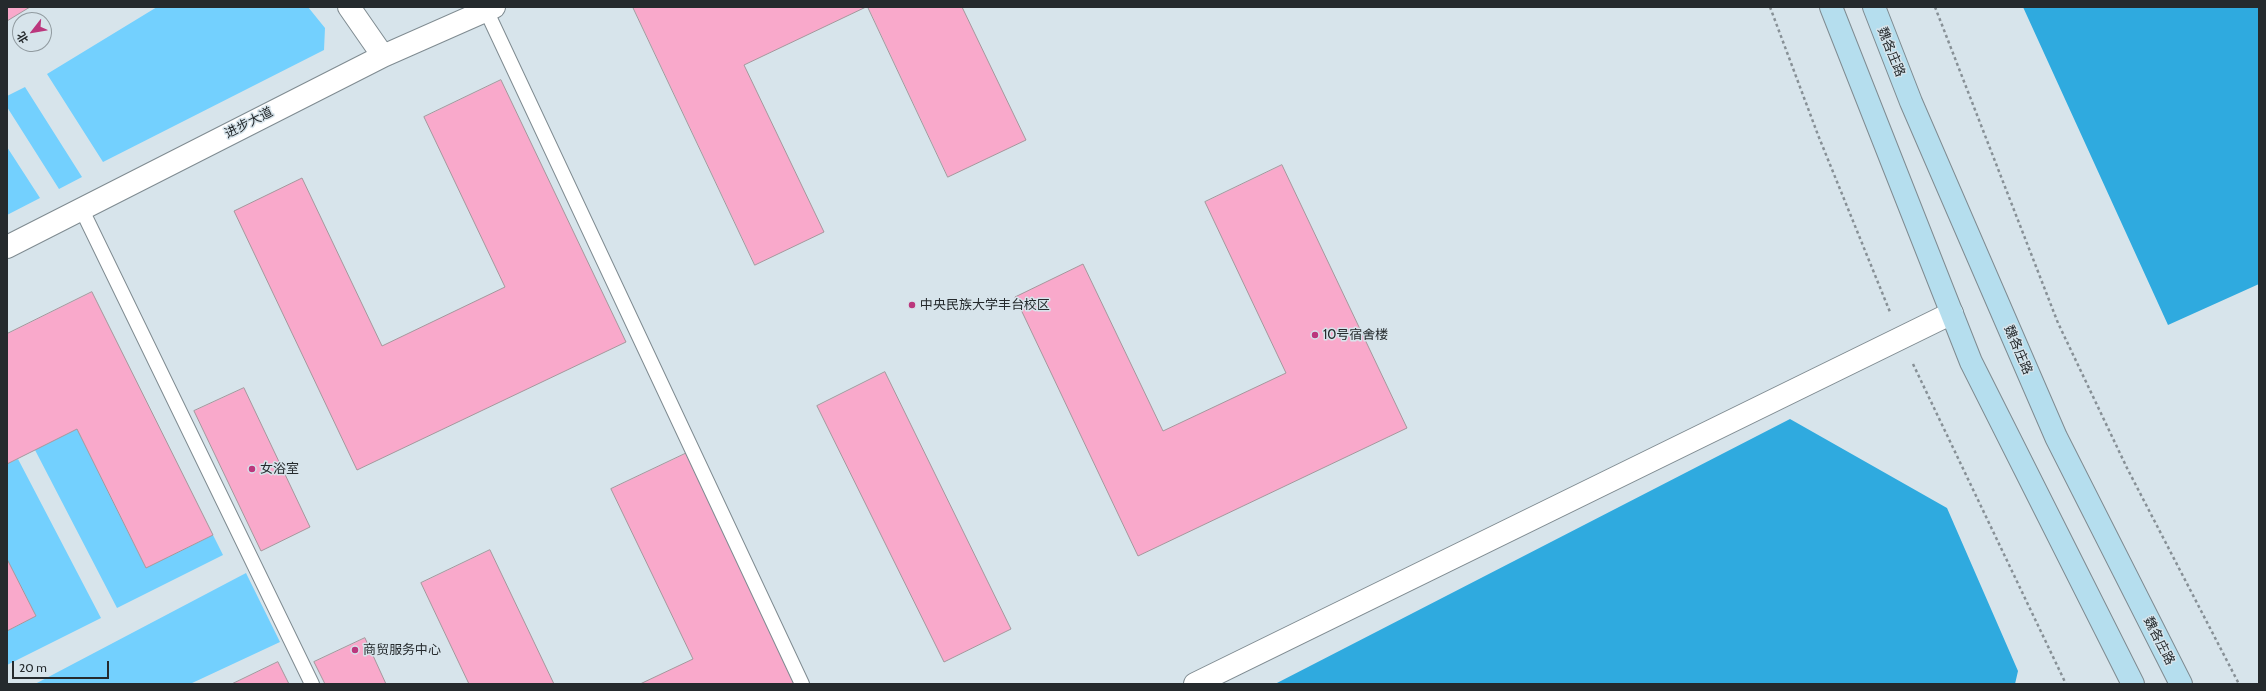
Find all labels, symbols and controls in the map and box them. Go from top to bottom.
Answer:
north arrow [12,12,52,52]
street label: 魏各庄路 [1874,25,1908,79]
text: 北 [14,29,31,46]
street label: 进步大道 [222,104,276,142]
place label: 中央民族大学丰台校区 [920,297,1050,313]
marker: 中央民族大学丰台校区 [907,300,917,310]
street label: 魏各庄路 [2001,323,2035,377]
place label: 10号宿舍楼 [1323,327,1388,343]
marker: 10号宿舍楼 [1310,330,1320,340]
place label: 女浴室 [260,461,299,477]
marker: 女浴室 [247,464,257,474]
street label: 魏各庄路 [2140,614,2178,668]
place label: 商贸服务中心 [363,642,441,658]
marker: 商贸服务中心 [350,645,360,655]
scale bar [14,653,111,679]
text: 20 m [19,660,47,675]

